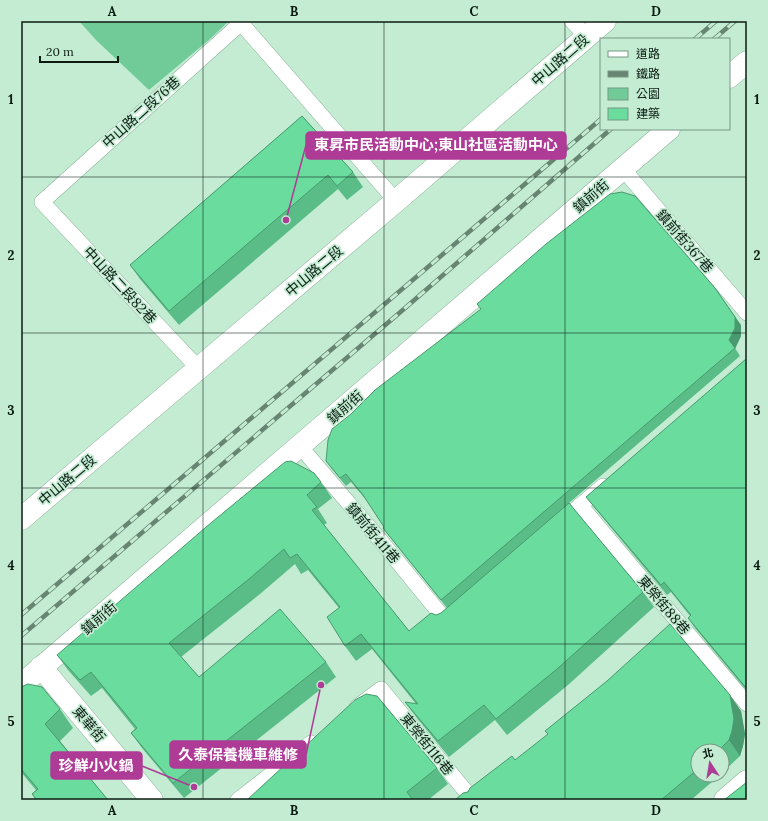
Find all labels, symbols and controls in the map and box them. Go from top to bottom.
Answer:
text: A [108,3,117,20]
text: B [290,3,299,20]
text: C [470,3,479,20]
text: D [651,3,661,20]
street label: 中山路二段 [528,30,592,90]
scale bar [40,38,118,64]
legend [600,38,730,130]
text: 20 m [46,44,74,59]
text: 道路 [636,46,660,61]
text: 鐵路 [636,66,660,81]
street label: 中山路二段76巷 [98,72,184,152]
text: 公園 [636,86,660,101]
text: 1 [8,91,14,108]
text: 1 [754,91,760,108]
text: 建築 [636,106,660,121]
callout: 東昇市民活動中心;東山社區活動中心 [306,132,566,159]
text: 東昇市民活動中心;東山社區活動中心 [314,135,558,154]
street label: 鎮前街 [569,175,613,217]
street label: 鎮前街367巷 [653,206,717,276]
street label: 中山路二段 [281,242,347,300]
street label: 中山路二段82巷 [80,243,160,327]
text: 2 [8,247,15,264]
text: 2 [754,247,761,264]
street label: 鎮前街 [323,386,367,428]
text: 3 [7,402,15,419]
text: 3 [753,402,761,419]
street label: 中山路二段 [34,451,100,509]
street label: 鎮前街411巷 [342,499,404,567]
text: 4 [7,557,15,574]
text: 4 [753,557,761,574]
street label: 東榮街88巷 [634,572,694,638]
street label: 鎮前街 [77,597,121,639]
street label: 東華街 [69,702,109,746]
street label: 東榮街116巷 [397,709,457,779]
text: 5 [7,713,15,730]
text: 5 [753,713,761,730]
callout: 久泰保養機車維修 [170,741,306,768]
north arrow [690,743,730,783]
text: 久泰保養機車維修 [178,745,298,764]
text: 北 [701,745,715,761]
callout: 珍鮮小火鍋 [51,752,142,779]
text: 珍鮮小火鍋 [58,756,134,775]
text: A [108,802,117,819]
text: B [290,802,299,819]
text: C [470,802,479,819]
text: D [651,802,661,819]

